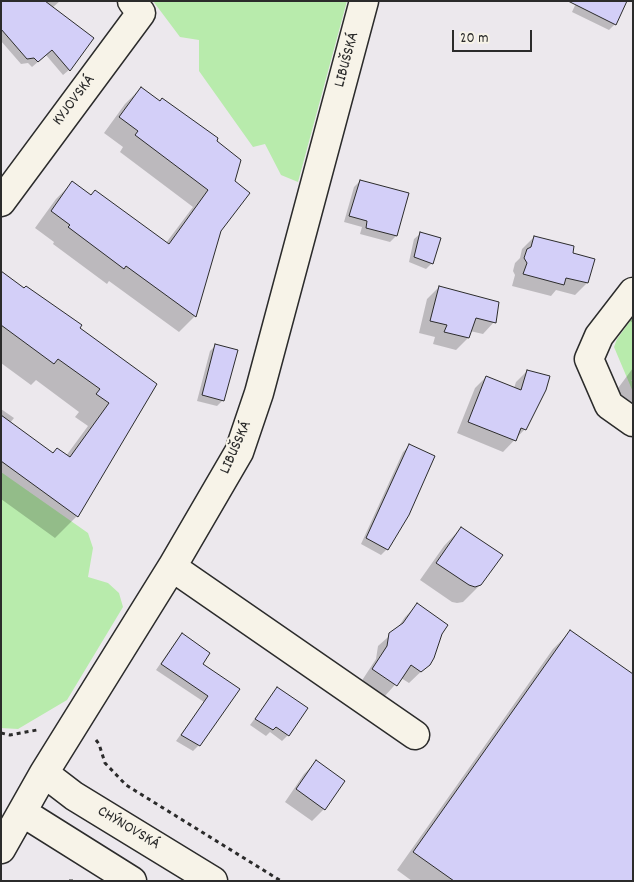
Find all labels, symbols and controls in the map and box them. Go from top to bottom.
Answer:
scale bar [454,20,534,52]
text: 20 m [460,28,488,50]
street label: LIBUŠSKÁ [331,30,365,90]
street label: KYJOVSKÁ [50,72,100,130]
street label: LIBUŠSKÁ [217,418,257,478]
street label: CHÝNOVSKÁ [93,803,163,855]

